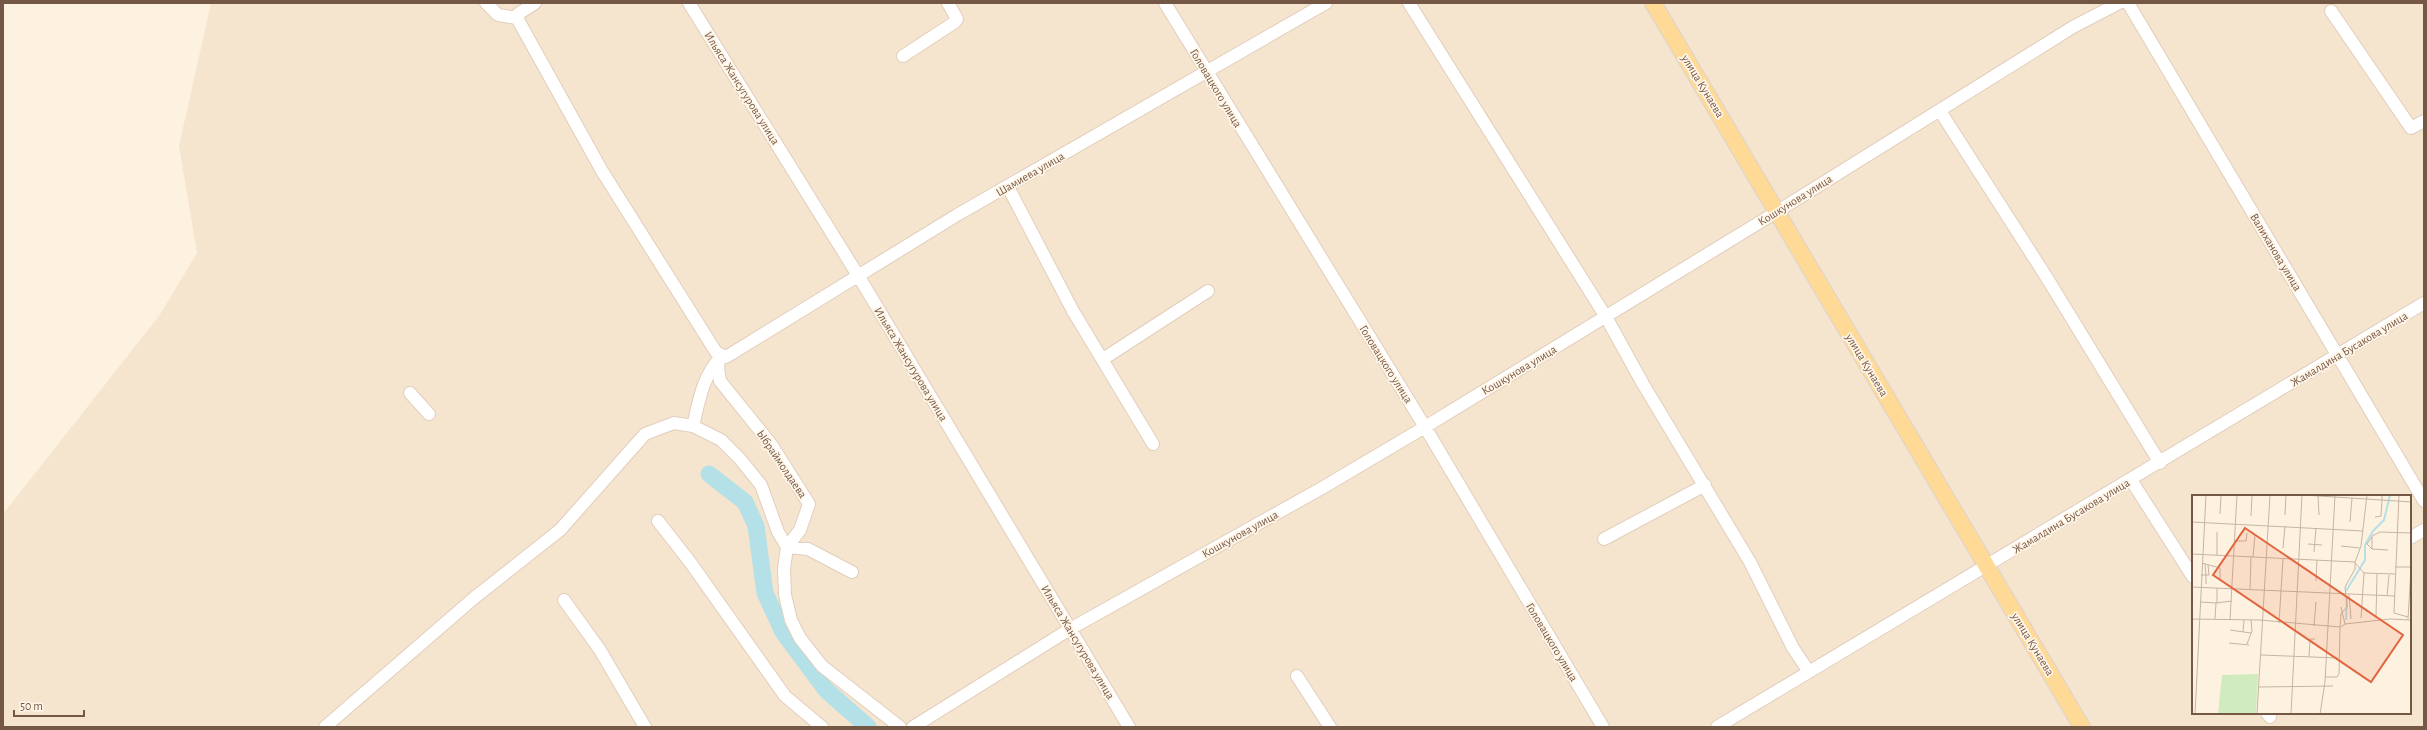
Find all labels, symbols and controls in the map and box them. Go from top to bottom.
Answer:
street label: Ильяса Жансугурова улица [701,29,782,148]
street label: Головацкого улица [1187,47,1244,130]
street label: улица Кунаева [1678,52,1727,120]
street label: Шамиева улица [994,149,1067,199]
street label: Кошкунова улица [1756,172,1835,228]
street label: Валиханова улица [2247,211,2304,294]
street label: Ильяса Жансугурова улица [871,305,950,424]
street label: Жамалдина Бусакова улица [2288,309,2411,390]
street label: Головацкого улица [1356,323,1415,406]
street label: улица Кунаева [1842,331,1891,399]
street label: Кошкунова улица [1479,343,1560,398]
street label: Ыбраймолдаева [755,428,809,501]
street label: Жамалдина Бусакова улица [2010,476,2133,557]
inset map [2192,495,2411,714]
street label: Кошкунова улица [1200,508,1281,561]
street label: Ильяса Жансугурова улица [1038,583,1117,702]
street label: Головацкого улица [1523,601,1580,684]
street label: улица Кунаева [2008,610,2057,678]
scale bar [14,692,84,718]
text: 50 m [20,700,43,712]

